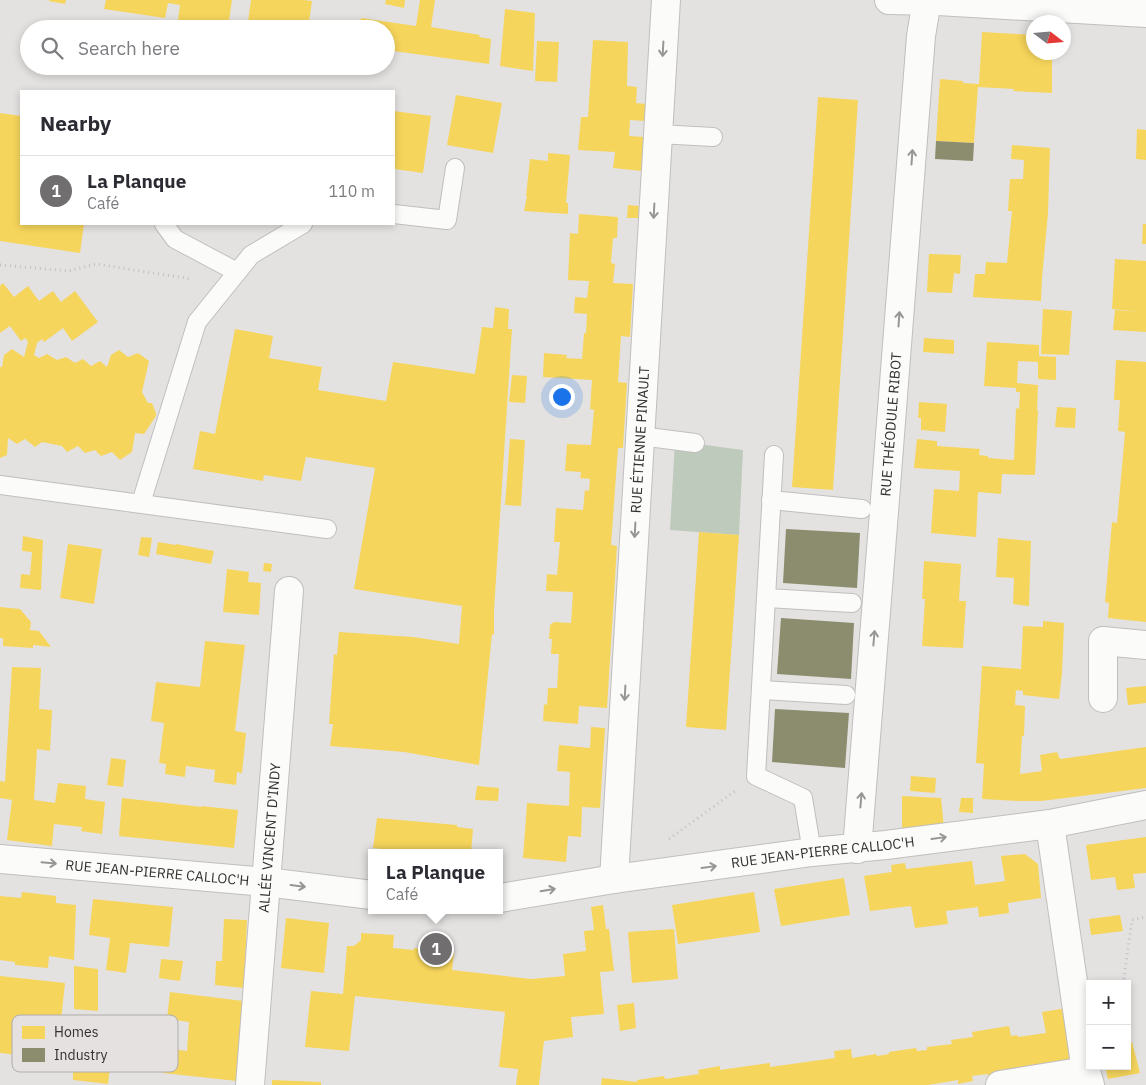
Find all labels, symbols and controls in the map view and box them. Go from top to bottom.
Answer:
north arrow [1026,15,1071,60]
search box [20,20,395,75]
icon: search [38,34,66,62]
text: Search here [78,36,180,60]
one-way arrow [659,40,668,56]
text: Nearby [40,109,111,137]
one-way arrow [907,150,916,166]
text: La Planque [87,169,186,193]
text: 1 [51,181,61,201]
text: 110 m [328,181,375,201]
text: Café [87,193,119,213]
one-way arrow [649,203,658,219]
one-way arrow [894,312,904,328]
street label: RUE THÉODULE RIBOT [876,352,905,497]
street label: RUE ÉTIENNE PINAULT [627,366,653,514]
your location [549,384,575,410]
one-way arrow [630,522,639,538]
one-way arrow [869,631,879,647]
one-way arrow [621,684,630,700]
street label: ALLÉE VINCENT D'INDY [255,761,284,913]
one-way arrow [856,793,865,809]
street label: RUE JEAN-PIERRE CALLOC'H [730,832,915,872]
one-way arrow [931,833,947,843]
popup [368,849,503,914]
street label: RUE JEAN-PIERRE CALLOC'H [65,856,250,890]
one-way arrow [40,858,56,868]
text: La Planque [386,860,485,884]
one-way arrow [700,861,716,871]
one-way arrow [289,881,305,891]
text: Café [386,884,418,904]
one-way arrow [539,885,555,895]
pin: 1 [420,930,452,968]
map controls [1086,980,1131,1070]
button: + [1086,980,1131,1025]
legend [12,1015,178,1072]
text: Homes [54,1023,99,1041]
button: − [1086,1025,1131,1070]
text: Industry [54,1046,108,1064]

